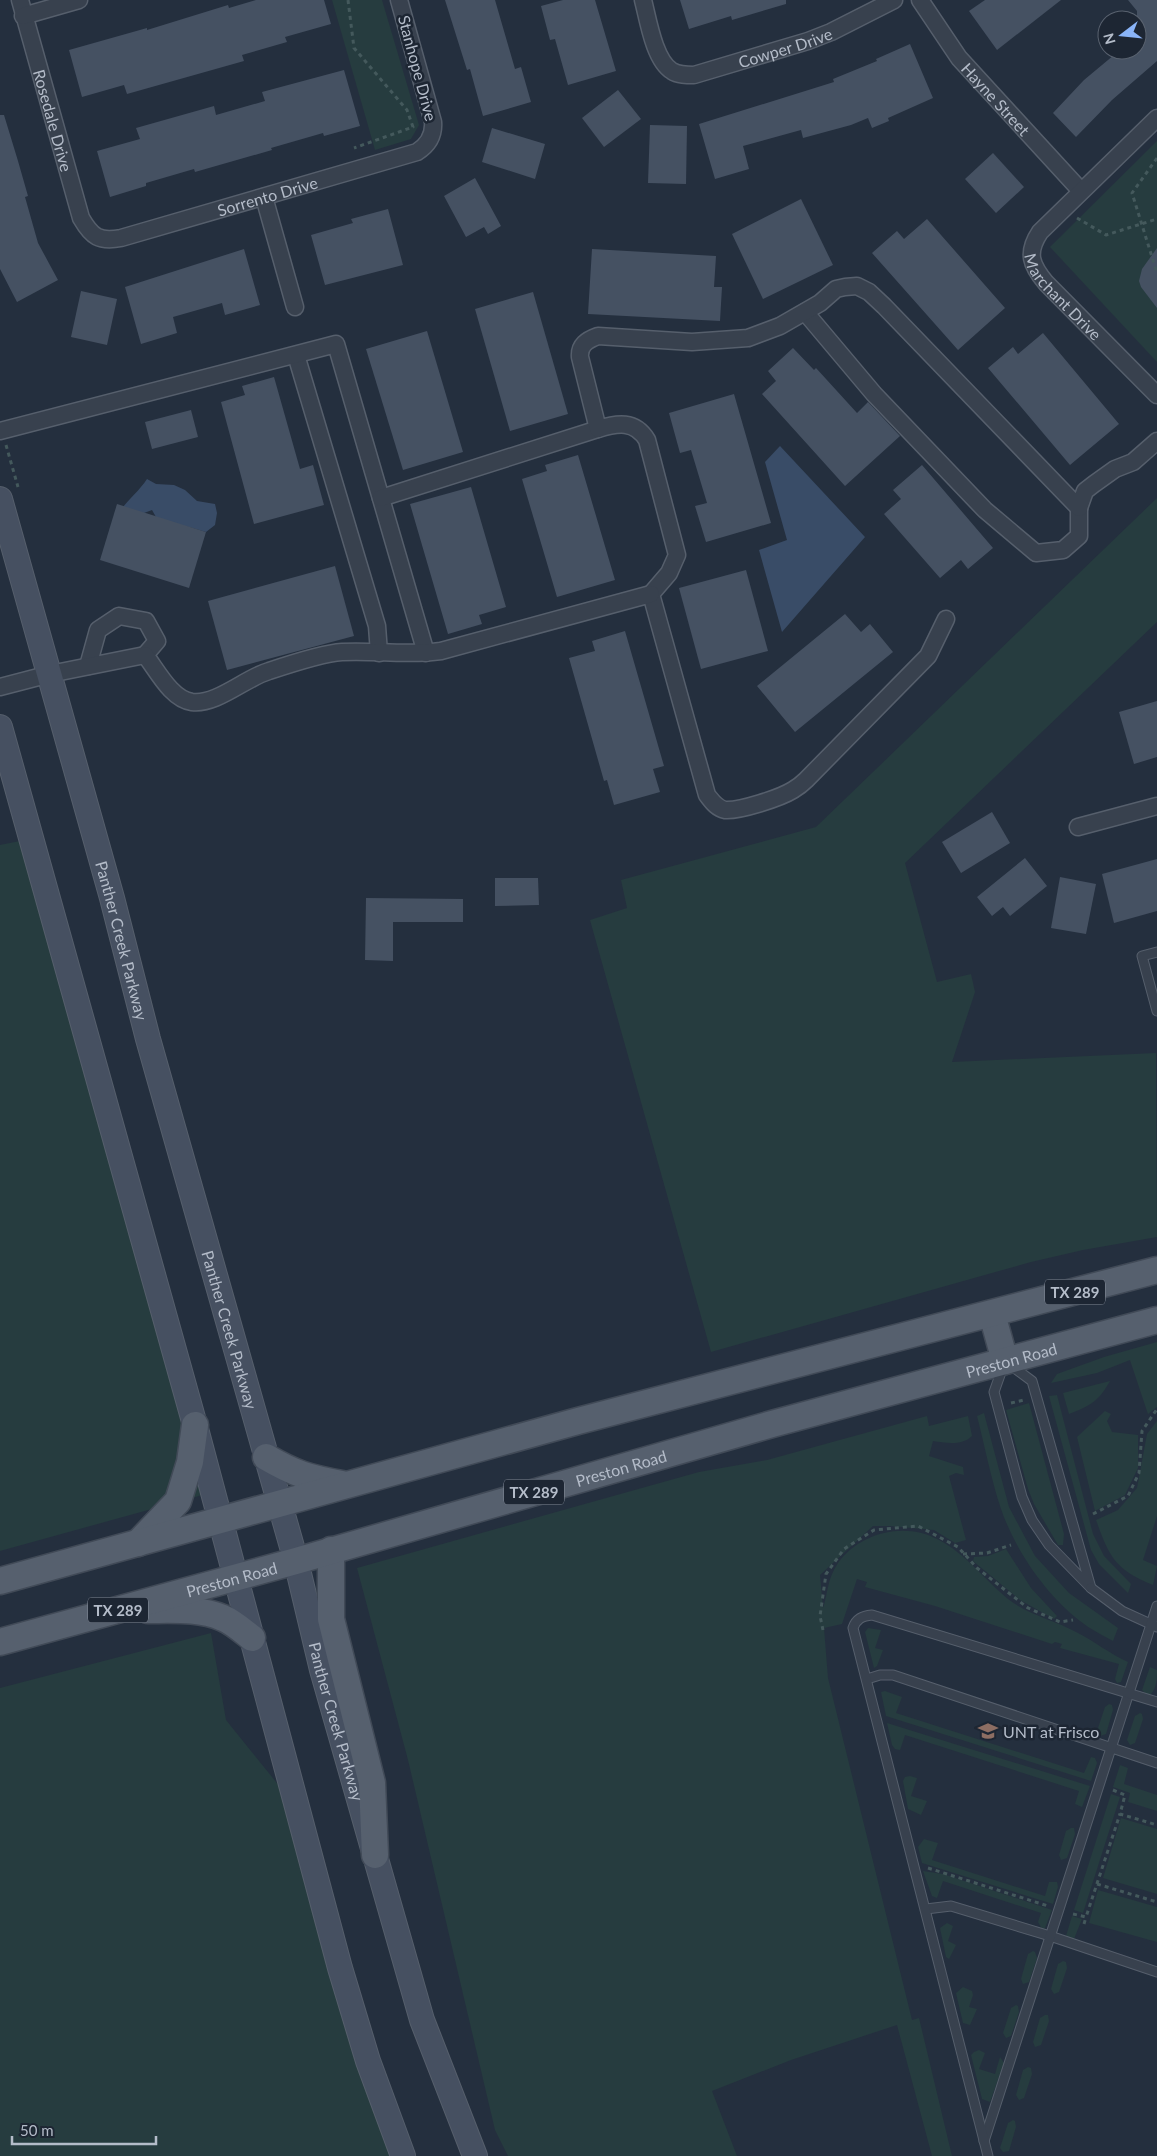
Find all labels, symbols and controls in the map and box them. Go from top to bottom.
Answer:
north arrow [1097,10,1147,60]
street label: Stanhope Drive [395,13,441,123]
street label: Cowper Drive [736,23,835,71]
text: N [1099,31,1119,46]
street label: Hayne Street [958,58,1034,139]
street label: Rosedale Drive [30,67,77,174]
street label: Sorrento Drive [215,172,320,219]
street label: Marchant Drive [1022,251,1106,343]
street label: Panther Creek Parkway [92,858,152,1023]
street label: Panther Creek Parkway [199,1248,262,1412]
road number: TX 289 [1045,1280,1105,1304]
street label: Preston Road [964,1338,1059,1381]
street label: Preston Road [573,1445,669,1490]
road number: TX 289 [504,1480,564,1504]
street label: Preston Road [184,1557,279,1600]
road number: TX 289 [88,1598,148,1622]
street label: Panther Creek Parkway [306,1640,369,1804]
school or university icon: UNT at Frisco [977,1720,999,1742]
place label: UNT at Frisco [1003,1722,1099,1741]
scale bar [12,2114,156,2146]
text: 50 m [20,2121,54,2139]

